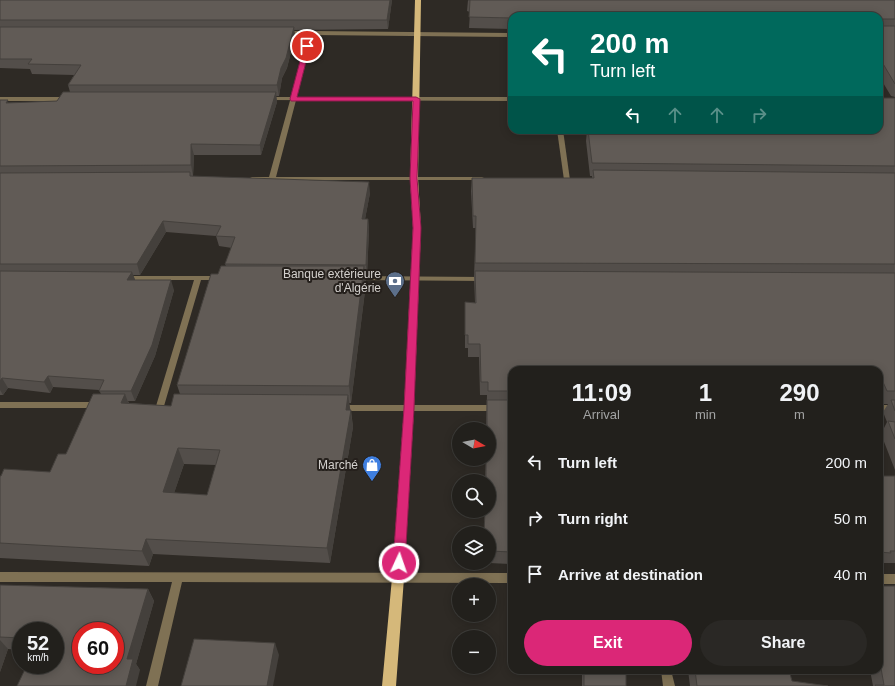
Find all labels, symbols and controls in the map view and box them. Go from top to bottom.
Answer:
icon: left [524,28,576,80]
text: 200 m [590,28,669,59]
pin [290,29,324,63]
icon: arrive [296,35,318,57]
text: Turn left [590,61,655,81]
icon: left [622,104,644,126]
icon: ahead [664,104,686,126]
icon: ahead [706,104,728,126]
icon: right [748,104,770,126]
place label: Banque extérieure d'Algérie [283,267,381,295]
bank icon: Banque extérieure d'Algérie [384,270,406,298]
text: 11:09 [571,379,632,406]
text: 1 [699,379,712,406]
text: 290 [779,379,820,406]
text: Arrival [583,407,620,422]
text: min [695,407,716,422]
text: m [794,407,805,422]
north arrow [452,422,496,466]
map controls [452,422,496,674]
icon: left [524,451,546,473]
shop icon: Marché [361,454,383,482]
text: Turn left [558,454,617,471]
text: 200 m [825,454,867,471]
place label: Marché [318,458,358,472]
button: search [452,474,496,518]
icon: right [524,507,546,529]
text: Turn right [558,510,628,527]
text: 50 m [834,510,867,527]
button: layers [452,526,496,570]
position arrow [378,542,420,584]
icon: arrive [524,563,546,585]
text: Arrive at destination [558,566,703,583]
text: 40 m [834,566,867,583]
button: + [452,578,496,622]
button: Exit [524,620,692,666]
button: Share [700,620,867,666]
speed limit sign: 60 [72,622,124,674]
button: − [452,630,496,674]
text: 52 [27,632,49,654]
text: km/h [27,652,49,663]

